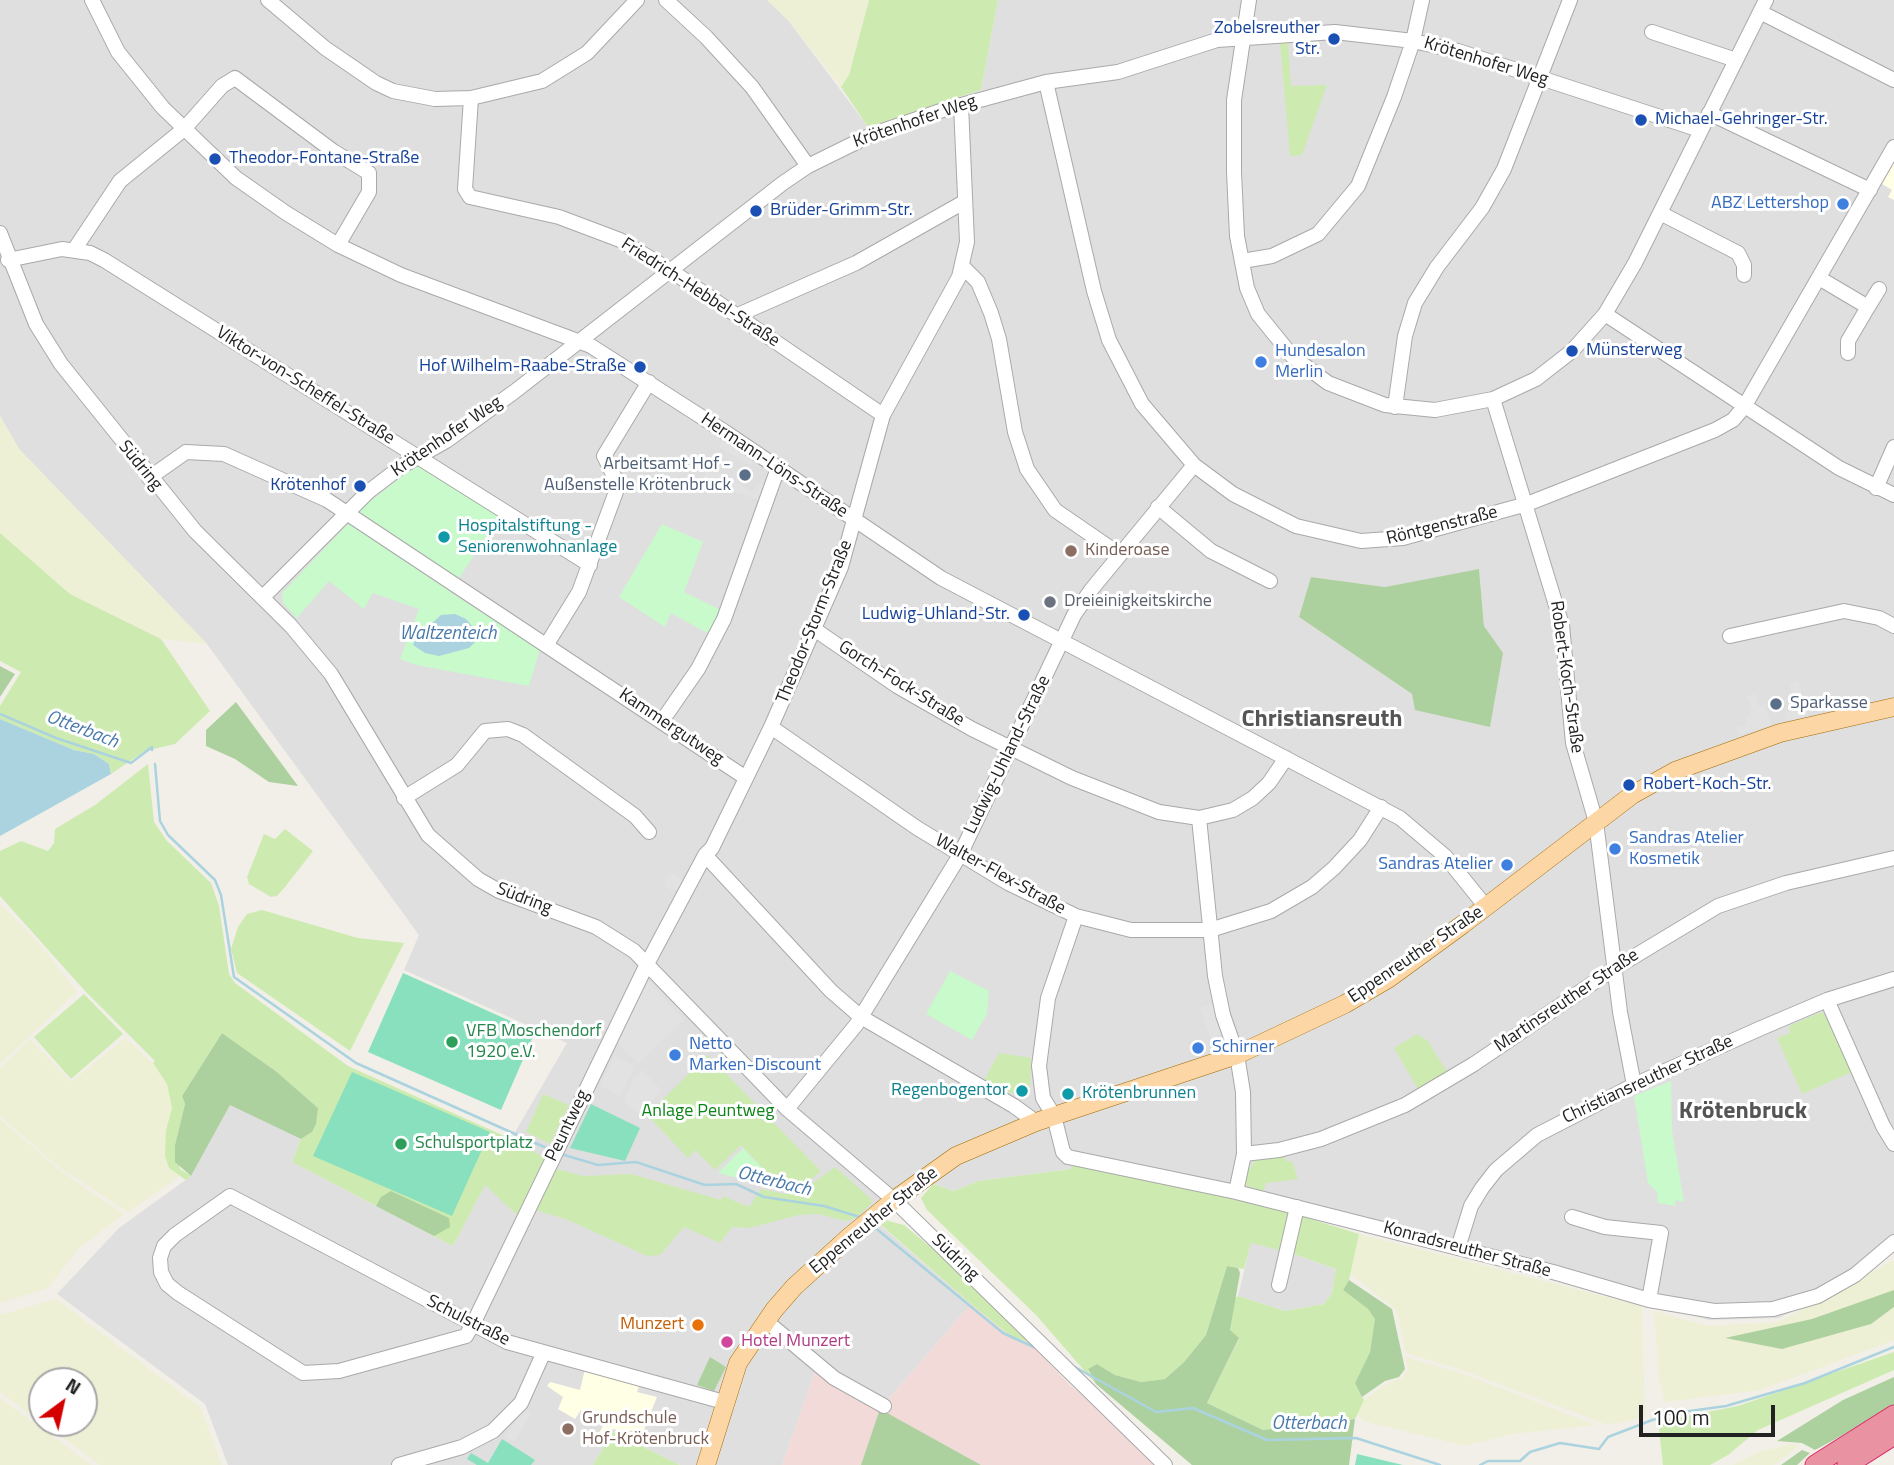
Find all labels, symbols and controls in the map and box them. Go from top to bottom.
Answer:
place label: Zobelsreuther Str. [1214,18,1320,60]
marker: Zobelsreuther Str. [1326,31,1342,47]
street label: Krötenhofer Weg [1421,33,1551,91]
street label: Krötenhofer Weg [851,91,979,153]
place label: Michael-Gehringer-Str. [1655,109,1828,131]
marker: Michael-Gehringer-Str. [1633,112,1649,128]
place label: Theodor-Fontane-Straße [229,148,419,170]
marker: Theodor-Fontane-Straße [207,151,223,167]
place label: ABZ Lettershop [1711,193,1829,215]
marker: ABZ Lettershop [1835,196,1851,212]
place label: Brüder-Grimm-Str. [770,200,913,222]
marker: Brüder-Grimm-Str. [748,203,764,219]
street label: Friedrich-Hebbel-Straße [617,234,783,352]
street label: Viktor-von-Scheffel-Straße [212,322,398,450]
place label: Münsterweg [1586,340,1682,362]
place label: Hundesalon Merlin [1275,341,1366,384]
marker: Münsterweg [1564,343,1580,359]
marker: Hundesalon Merlin [1253,354,1269,370]
place label: Hof Wilhelm-Raabe-Straße [419,356,626,378]
marker: Hof Wilhelm-Raabe-Straße [632,359,648,375]
street label: Krötenhofer Weg [388,392,506,482]
street label: Hermann-Löns-Straße [696,409,852,523]
street label: Südring [113,437,167,495]
place label: Arbeitsamt Hof - Außenstelle Krötenbruck [544,454,731,496]
marker: Arbeitsamt Hof - Außenstelle Krötenbruck [737,467,753,483]
place label: Krötenhof [270,475,346,497]
marker: Krötenhof [352,478,368,494]
street label: Röntgenstraße [1384,502,1500,550]
place label: Hospitalstiftung - Seniorenwohnanlage [458,516,617,558]
marker: Hospitalstiftung - Seniorenwohnanlage [436,529,452,545]
street label: Theodor-Storm-Straße [772,537,858,707]
place label: Kinderoase [1085,540,1169,562]
marker: Kinderoase [1063,543,1079,559]
place label: Dreieinigkeitskirche [1064,591,1212,613]
marker: Dreieinigkeitskirche [1042,594,1058,610]
street label: Robert-Koch-Straße [1545,599,1587,755]
place label: Ludwig-Uhland-Str. [862,604,1010,626]
marker: Ludwig-Uhland-Str. [1016,607,1032,623]
water label: Waltzenteich [400,623,496,645]
street label: Gorch-Fock-Straße [834,637,968,731]
street label: Ludwig-Uhland-Straße [960,672,1056,838]
street label: Kammergutweg [615,684,727,770]
place label: Sparkasse [1790,693,1868,715]
marker: Sparkasse [1768,696,1784,712]
water label: Otterbach [43,706,121,754]
district label: Christiansreuth [1242,706,1402,734]
place label: Robert-Koch-Str. [1643,774,1771,796]
marker: Robert-Koch-Str. [1621,777,1637,793]
place label: Sandras Atelier Kosmetik [1629,828,1744,870]
street label: Walter-Flex-Straße [931,830,1069,920]
marker: Sandras Atelier Kosmetik [1607,841,1623,857]
place label: Sandras Atelier [1378,854,1493,876]
marker: Sandras Atelier [1499,857,1515,873]
street label: Südring [493,879,555,919]
street label: Eppenreuther Straße [1344,902,1488,1008]
street label: Martinsreuther Straße [1491,945,1643,1057]
place label: VFB Moschendorf 1920 e.V. [466,1021,601,1064]
street label: Christiansreuther Straße [1559,1031,1737,1129]
marker: VFB Moschendorf 1920 e.V. [444,1034,460,1050]
place label: Netto Marken-Discount [689,1034,821,1076]
place label: Schirner [1212,1037,1274,1059]
marker: Schirner [1190,1040,1206,1056]
marker: Netto Marken-Discount [667,1047,683,1063]
place label: Regenbogentor [891,1080,1008,1102]
marker: Regenbogentor [1014,1083,1030,1099]
place label: Krötenbrunnen [1082,1083,1196,1105]
marker: Krötenbrunnen [1060,1086,1076,1102]
street label: Peuntweg [541,1087,595,1165]
district label: Krötenbruck [1679,1098,1807,1126]
park label: Anlage Peuntweg [641,1101,775,1123]
place label: Schulsportplatz [415,1133,533,1155]
marker: Schulsportplatz [393,1136,409,1152]
water label: Otterbach [735,1162,813,1202]
street label: Eppenreuther Straße [806,1163,942,1279]
street label: Konradsreuther Straße [1381,1217,1553,1283]
street label: Südring [927,1230,983,1286]
street label: Schulstraße [423,1291,513,1351]
place label: Munzert [620,1314,684,1336]
marker: Munzert [690,1317,706,1333]
place label: Hotel Munzert [741,1331,850,1353]
marker: Hotel Munzert [719,1334,735,1350]
north arrow [28,1367,98,1437]
text: N [60,1370,87,1401]
scale bar [1642,1392,1778,1436]
text: 100 m [1652,1401,1709,1433]
place label: Grundschule Hof-Krötenbruck [582,1408,709,1450]
water label: Otterbach [1272,1413,1346,1435]
marker: Grundschule Hof-Krötenbruck [560,1421,576,1437]

